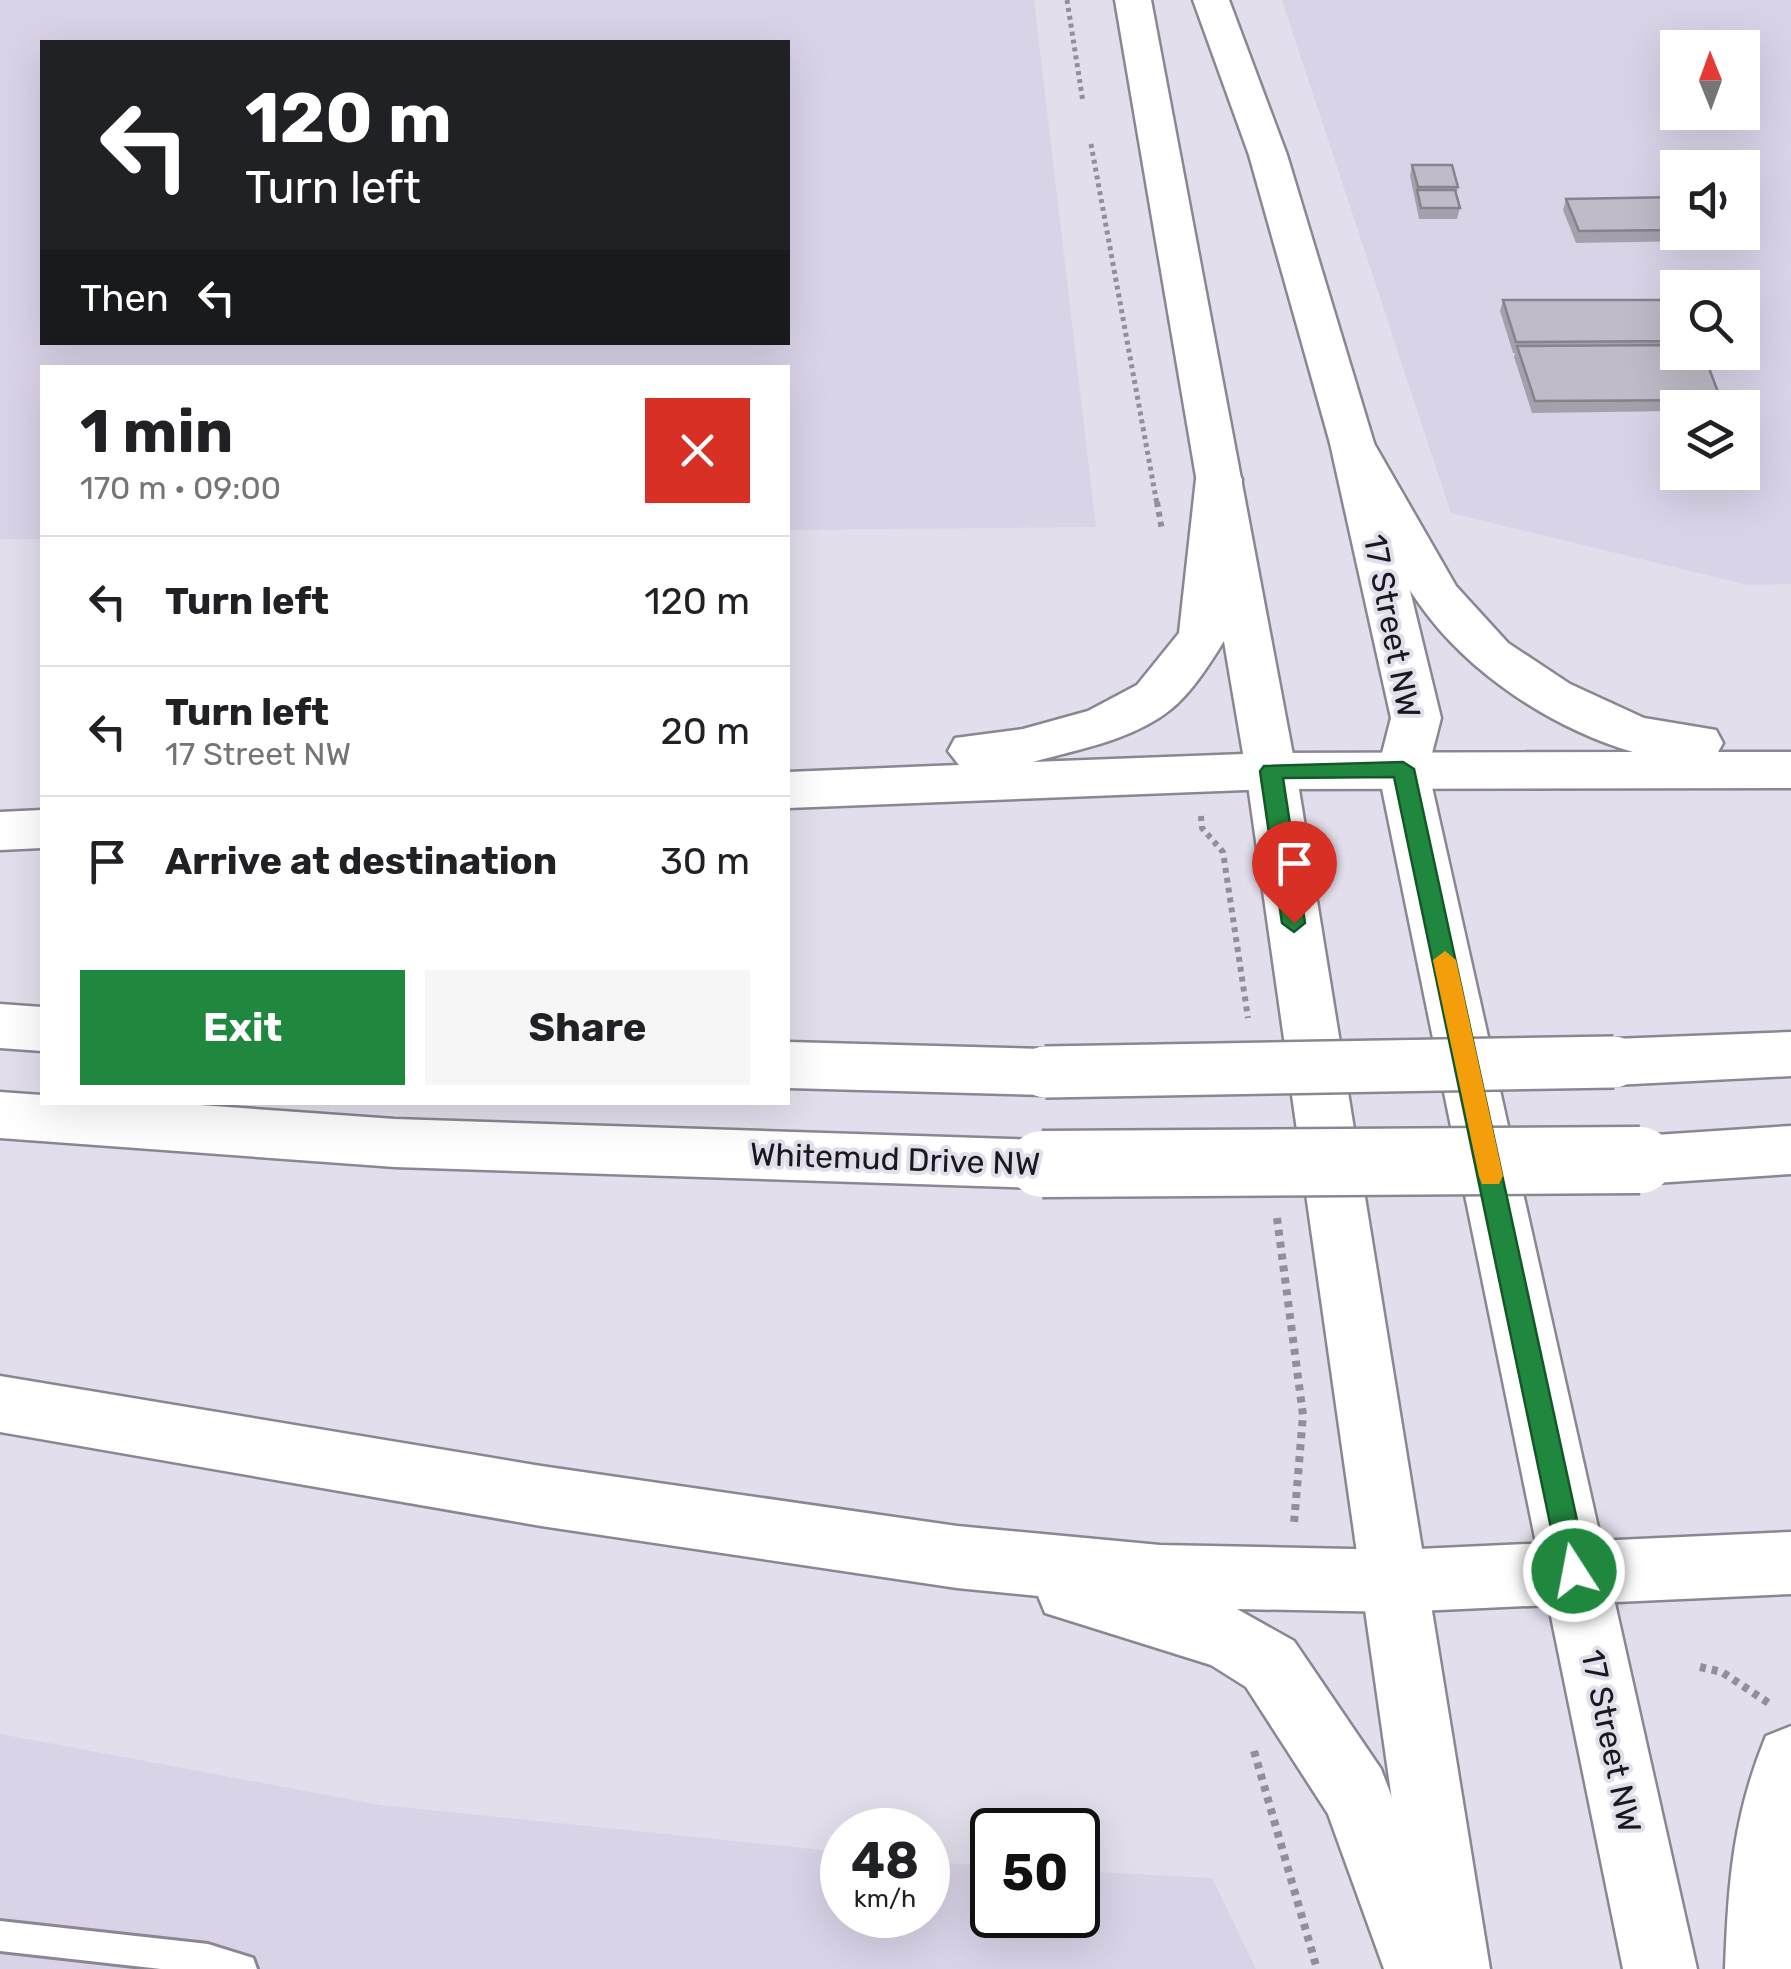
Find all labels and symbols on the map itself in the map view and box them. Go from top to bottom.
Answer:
north arrow [1660,30,1760,130]
street label: 17 Street NW [1356,531,1428,721]
pin [1252,821,1337,924]
street label: Whitemud Drive NW [749,1135,1041,1183]
position arrow [1522,1519,1626,1623]
street label: 17 Street NW [1573,1646,1649,1836]
speed limit sign: 50 [970,1808,1100,1938]

